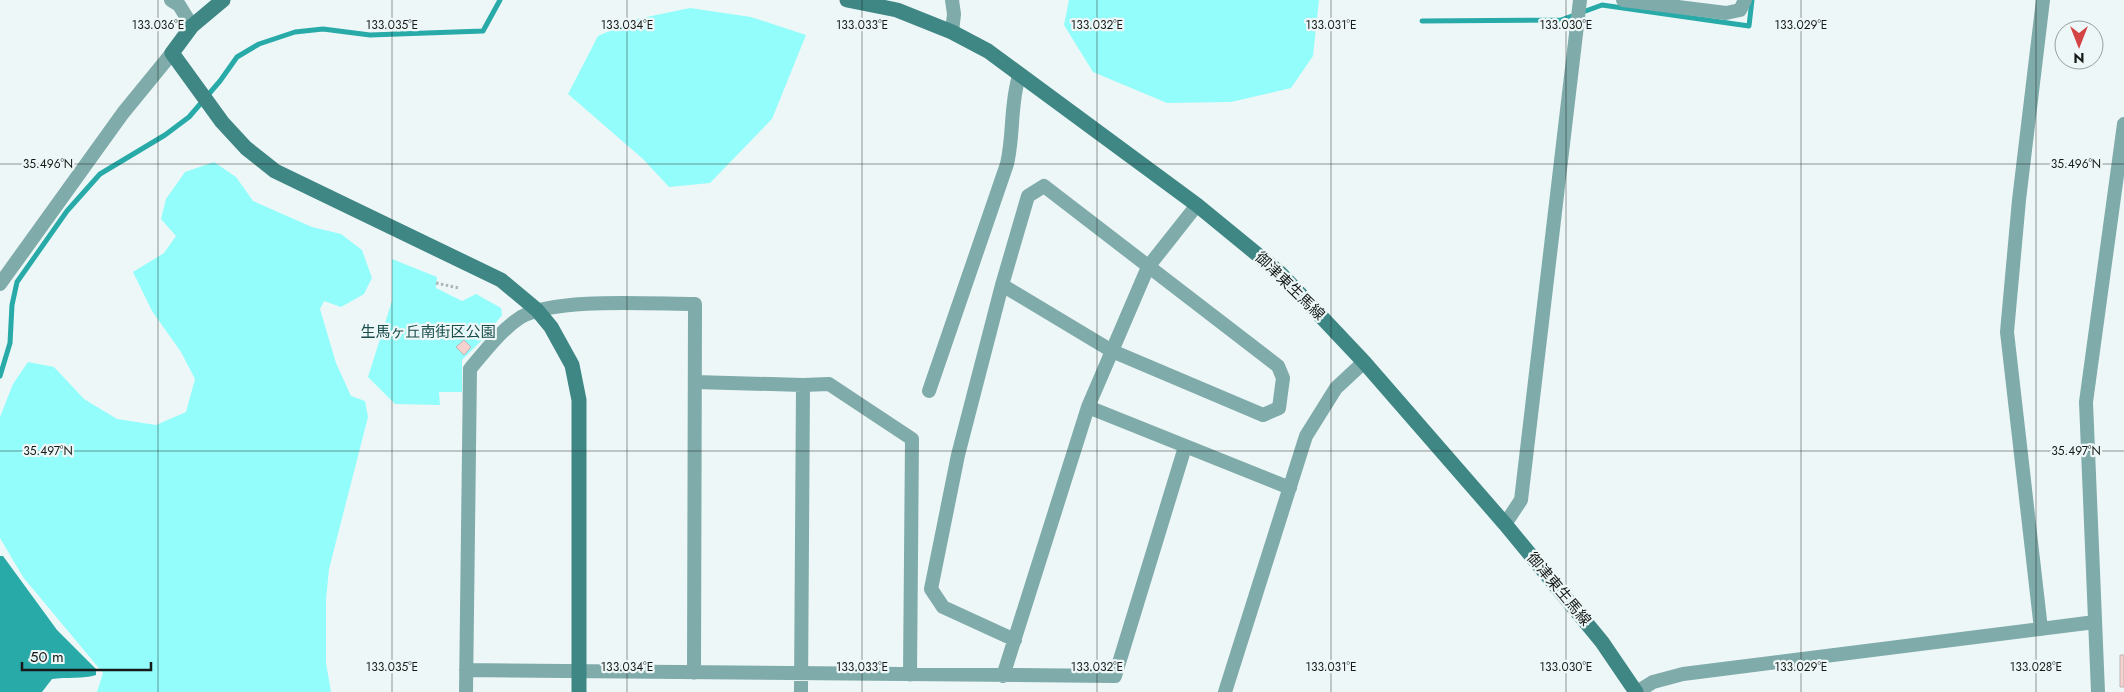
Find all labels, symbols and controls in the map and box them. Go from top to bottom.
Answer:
text: 133.036°E [132,16,184,34]
text: 133.035°E [366,16,418,34]
text: 133.034°E [601,16,653,34]
text: 133.033°E [836,16,888,34]
text: 133.032°E [1071,16,1123,34]
text: 133.031°E [1305,16,1357,34]
text: 133.030°E [1540,16,1592,34]
text: 133.029°E [1775,16,1827,34]
north arrow [2054,20,2104,70]
text: N [2073,48,2085,68]
text: 35.496°N [23,155,73,173]
text: 35.496°N [2051,155,2101,173]
street label: 御津東生馬線 [1250,247,1330,325]
park label: 生馬ヶ丘南街区公園 [360,321,496,343]
text: 35.497°N [23,442,73,460]
text: 35.497°N [2051,442,2101,460]
street label: 御津東生馬線 [1522,547,1596,631]
scale bar [22,640,151,672]
text: 50 m [30,646,64,668]
text: 133.035°E [366,658,418,676]
text: 133.034°E [601,658,653,676]
text: 133.033°E [836,658,888,676]
text: 133.032°E [1071,658,1123,676]
text: 133.031°E [1305,658,1357,676]
text: 133.030°E [1540,658,1592,676]
text: 133.029°E [1775,658,1827,676]
text: 133.028°E [2010,658,2062,676]

